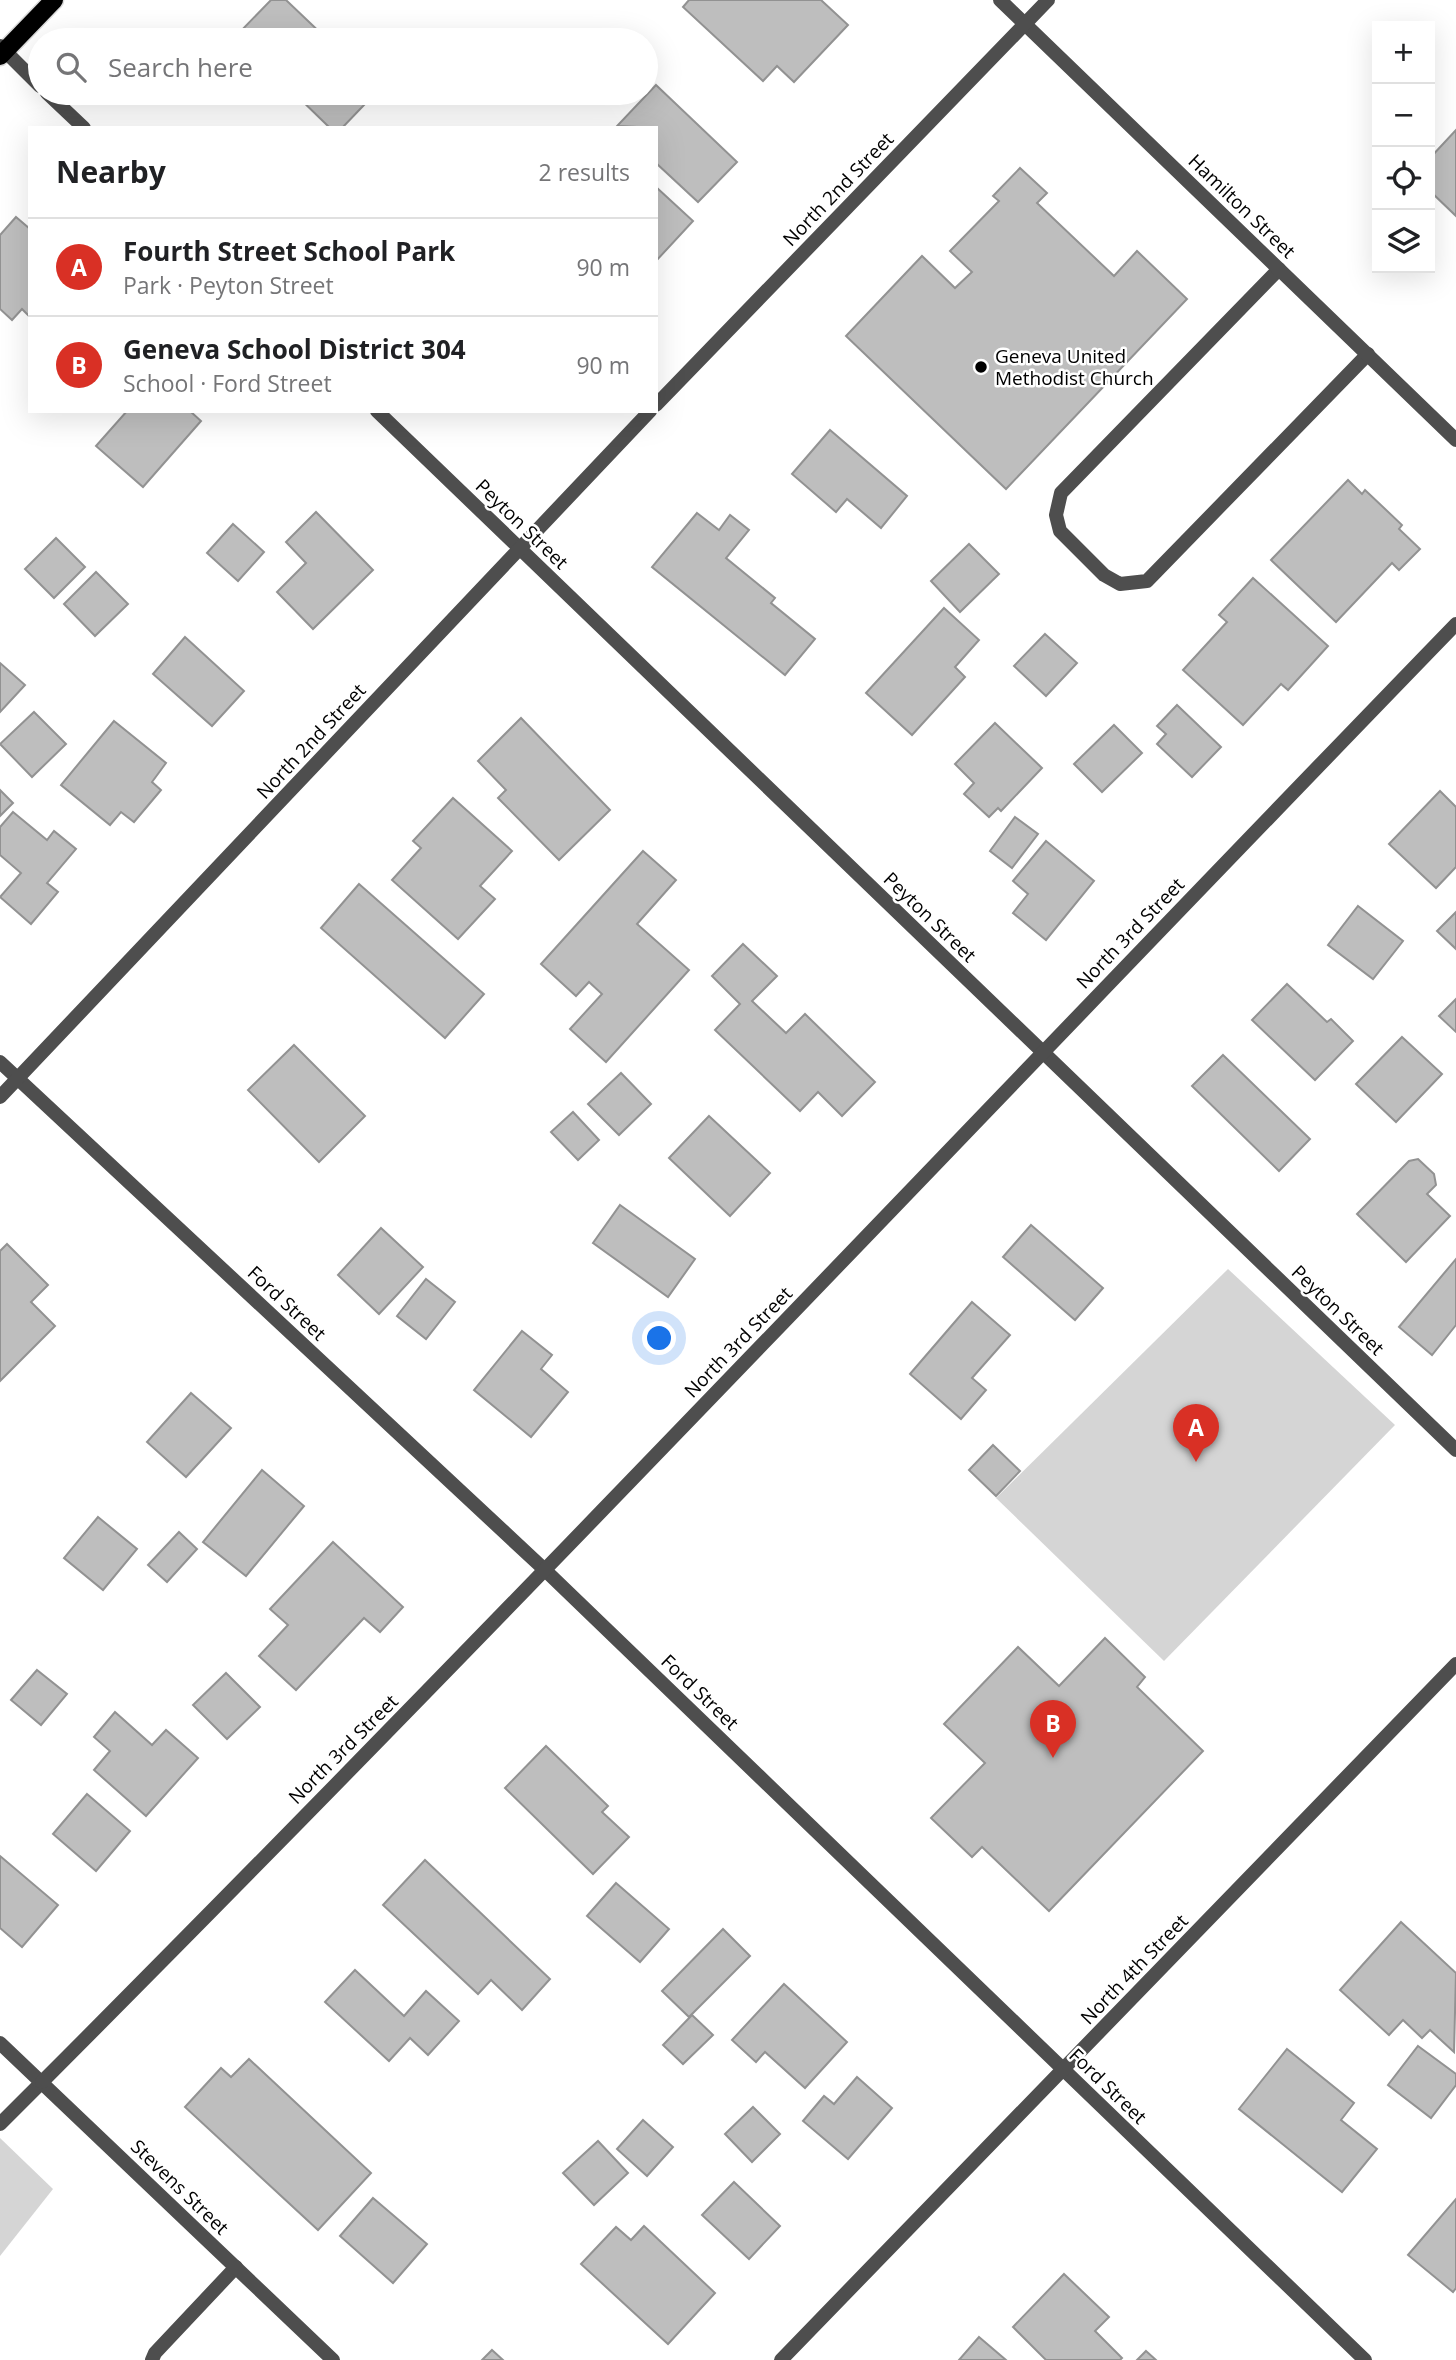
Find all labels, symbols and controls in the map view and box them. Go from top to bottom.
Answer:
map controls [1372,21,1435,273]
button: + [1372,21,1435,84]
search box [28,28,658,105]
icon: search [52,48,90,86]
text: Search here [108,49,253,85]
button: − [1372,84,1435,147]
street label: North 2nd Street [777,126,899,252]
button: locate [1372,147,1435,210]
street label: Hamilton Street [1183,148,1301,264]
text: Nearby [56,151,166,192]
text: 2 results [539,156,630,188]
button: layers [1372,210,1435,273]
text: Fourth Street School Park [123,233,455,269]
text: A [71,251,87,283]
text: 90 m [576,251,630,283]
text: Park · Peyton Street [123,269,334,301]
text: Geneva School District 304 [123,331,466,367]
place label: Geneva United Methodist Church [995,343,1154,391]
text: B [71,349,87,381]
text: 90 m [576,349,630,381]
marker: Geneva United Methodist Church [973,359,989,375]
text: School · Ford Street [123,367,332,399]
street label: Peyton Street [470,473,574,575]
street label: North 2nd Street [251,677,371,804]
street label: Peyton Street [878,866,982,968]
street label: North 3rd Street [1070,872,1190,994]
street label: Peyton Street [1286,1259,1390,1361]
street label: Ford Street [242,1260,332,1346]
street label: North 3rd Street [678,1281,798,1403]
your location [642,1321,676,1355]
pin: A [1173,1404,1219,1462]
street label: Ford Street [655,1648,745,1736]
street label: North 3rd Street [282,1688,404,1810]
pin: B [1030,1700,1076,1758]
street label: North 4th Street [1075,1908,1194,2030]
street label: Ford Street [1063,2042,1153,2130]
street label: Stevens Street [125,2134,235,2241]

